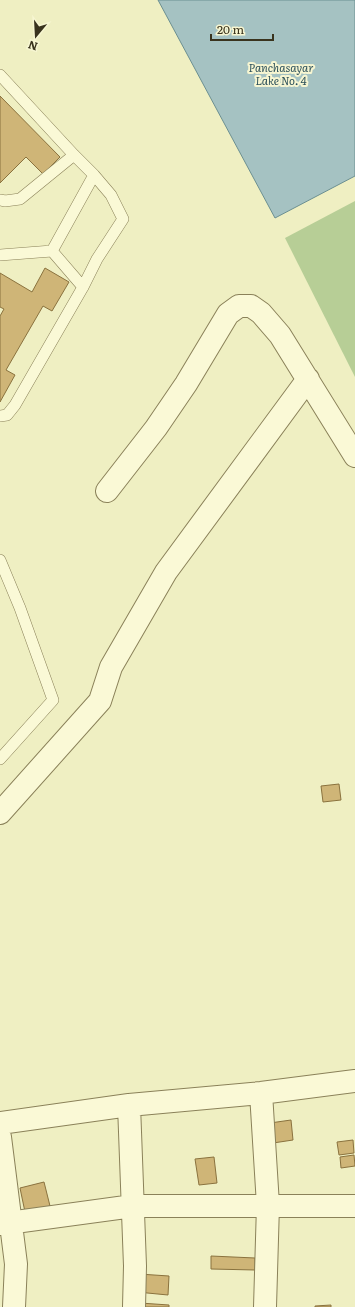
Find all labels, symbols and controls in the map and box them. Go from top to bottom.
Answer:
north arrow [16,16,56,56]
scale bar [211,16,273,42]
text: 20 m [217,20,244,38]
text: N [26,37,39,55]
water label: Panchasayar Lake No. 4 [249,59,313,88]

